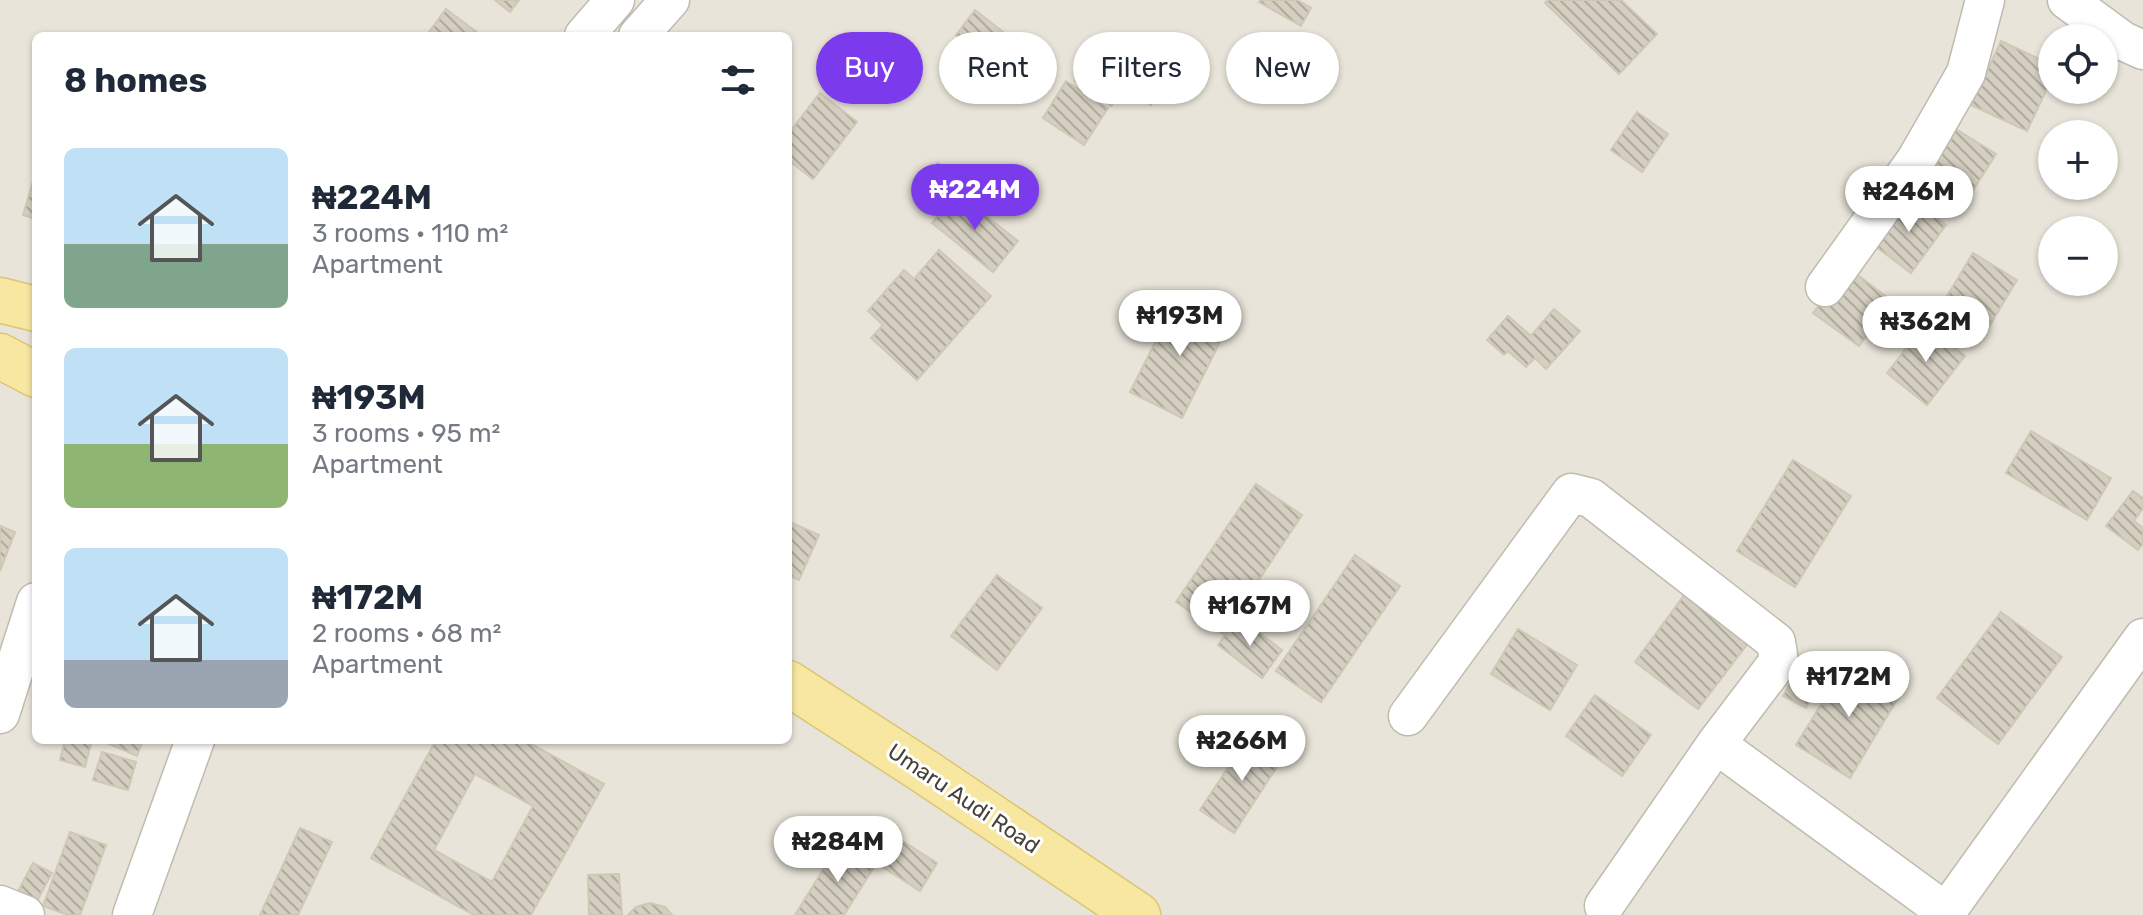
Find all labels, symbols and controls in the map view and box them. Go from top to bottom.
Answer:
map controls [2038,24,2118,296]
button: locate [2038,24,2118,104]
chip: Buy [816,32,923,104]
chip: Rent [939,32,1057,104]
chip: Filters [1073,32,1210,104]
chip: New [1226,32,1339,104]
icon: filters [716,58,760,102]
text: 8 homes [64,60,207,101]
button: + [2038,120,2118,200]
pin: ₦224M [919,164,1031,232]
pin: ₦246M [1853,166,1965,234]
text: ₦224M [929,174,1021,205]
text: ₦246M [1863,176,1955,207]
text: ₦224M [312,177,432,218]
icon: home [128,180,224,276]
button: − [2038,216,2118,296]
text: 3 rooms · 110 m² [312,218,508,249]
text: Apartment [312,249,443,280]
pin: ₦193M [1124,290,1236,358]
pin: ₦362M [1870,296,1982,364]
text: ₦193M [1137,300,1223,331]
text: ₦362M [1880,306,1972,337]
text: ₦193M [312,377,426,418]
icon: home [128,380,224,476]
text: 3 rooms · 95 m² [312,418,500,449]
text: Apartment [312,449,443,480]
text: ₦172M [312,577,423,618]
icon: home [128,580,224,676]
pin: ₦167M [1194,580,1306,648]
text: ₦167M [1208,590,1292,621]
text: 2 rooms · 68 m² [312,618,501,649]
text: Apartment [312,649,443,680]
pin: ₦172M [1793,651,1905,719]
text: ₦172M [1806,661,1892,692]
pin: ₦266M [1186,715,1298,783]
text: ₦266M [1196,725,1288,756]
street label: Umaru Audi Road [883,738,1045,859]
pin: ₦284M [782,816,894,884]
text: ₦284M [792,826,884,857]

